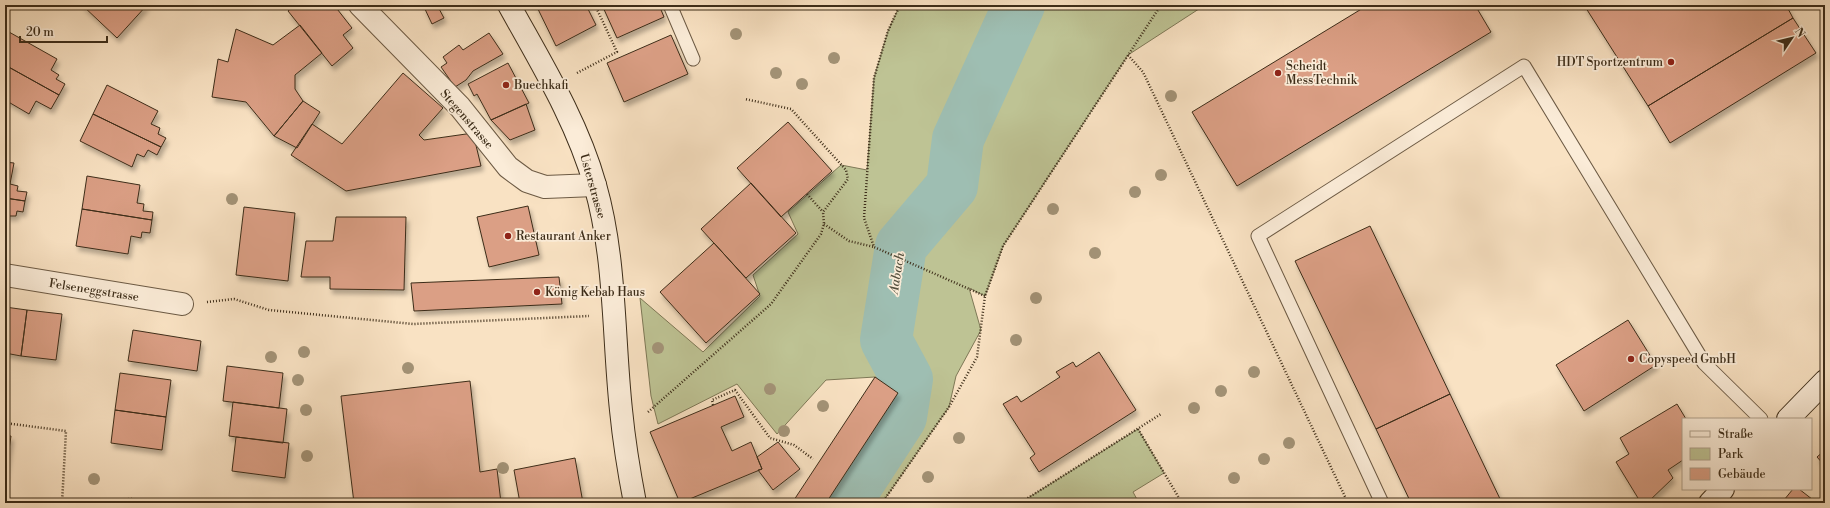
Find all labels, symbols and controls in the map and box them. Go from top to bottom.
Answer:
scale bar [20,18,107,44]
north arrow [1772,18,1812,58]
text: 20 m [26,25,54,40]
text: N [1791,25,1808,41]
place label: HDT Sportzentrum [1557,55,1663,70]
marker: HDT Sportzentrum [1666,57,1676,67]
place label: Scheidt MessTechnik [1286,59,1358,88]
marker: Scheidt MessTechnik [1273,68,1283,78]
place label: Buechkafi [513,78,569,93]
marker: Buechkafi [501,80,511,90]
street label: Stegenstrasse [437,87,496,152]
street label: Usterstrasse [576,152,609,220]
place label: Restaurant Anker [516,229,611,244]
marker: Restaurant Anker [503,231,513,241]
water label: Aabach [886,251,908,297]
street label: Felseneggstrasse [48,276,140,305]
place label: König Kebab Haus [545,285,645,300]
marker: König Kebab Haus [532,287,542,297]
place label: Copyspeed GmbH [1639,352,1736,367]
marker: Copyspeed GmbH [1626,354,1636,364]
legend [1682,418,1812,490]
text: Straße [1718,427,1753,442]
text: Park [1718,447,1744,462]
text: Gebäude [1718,467,1766,482]

